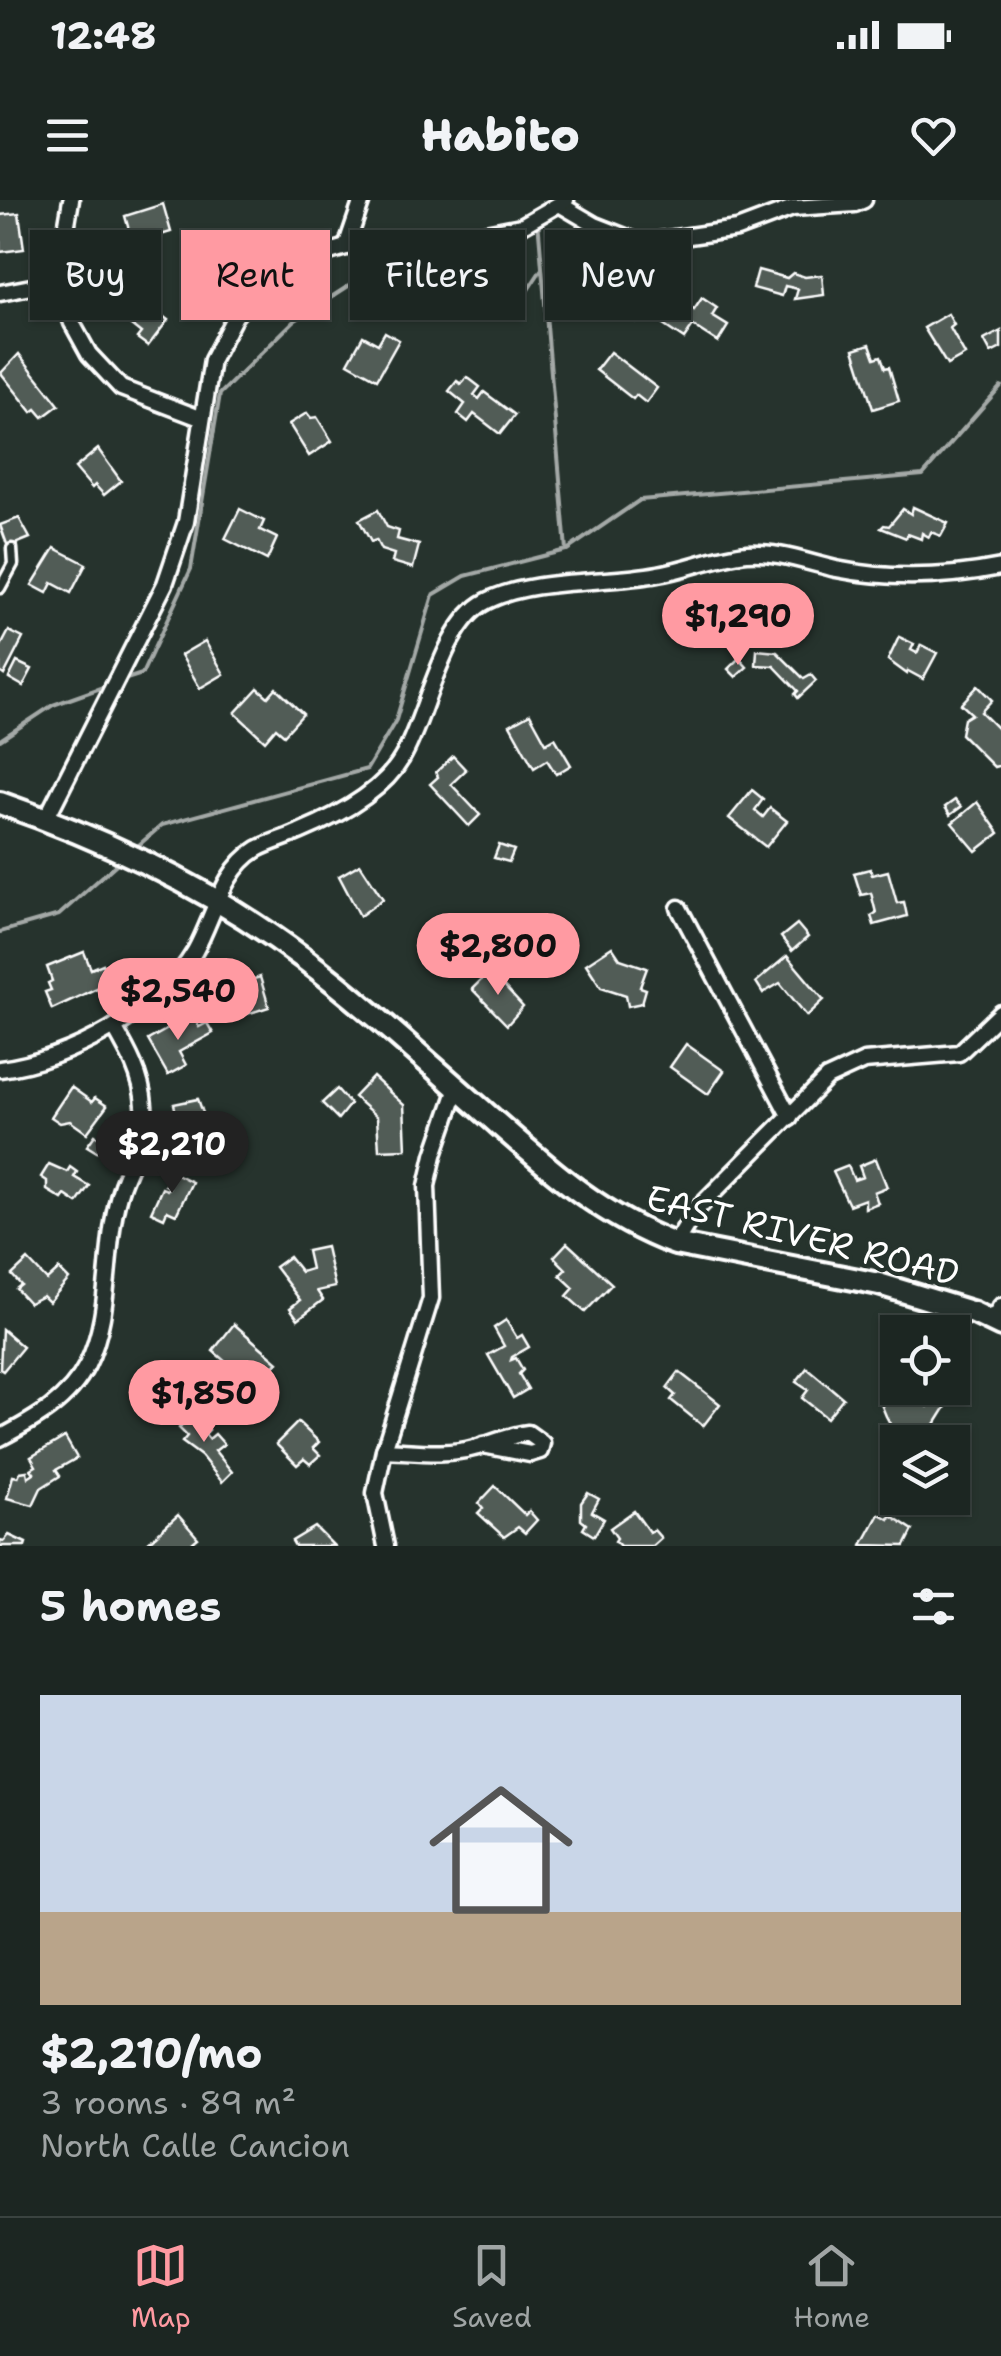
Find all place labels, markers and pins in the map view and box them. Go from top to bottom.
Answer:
pin: $1,290 [657,583,819,668]
pin: $2,800 [417,913,579,998]
pin: $2,540 [97,958,259,1043]
pin: $2,210 [91,1111,253,1196]
pin: $1,850 [123,1360,285,1445]

